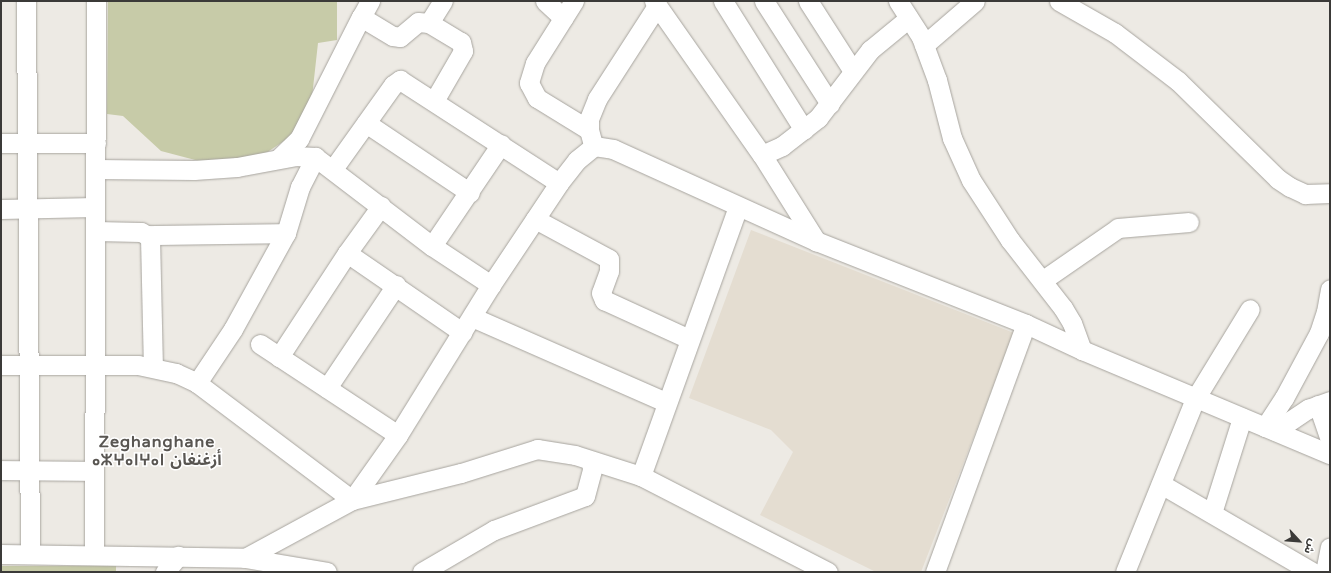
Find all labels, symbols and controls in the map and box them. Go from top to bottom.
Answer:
district label: Zeghanghane ⴰⵣⵖⴰⵏⵖⴰⵏ أزغنغان [97,432,217,470]
north arrow [1279,521,1319,561]
text: ش [1301,537,1319,556]

